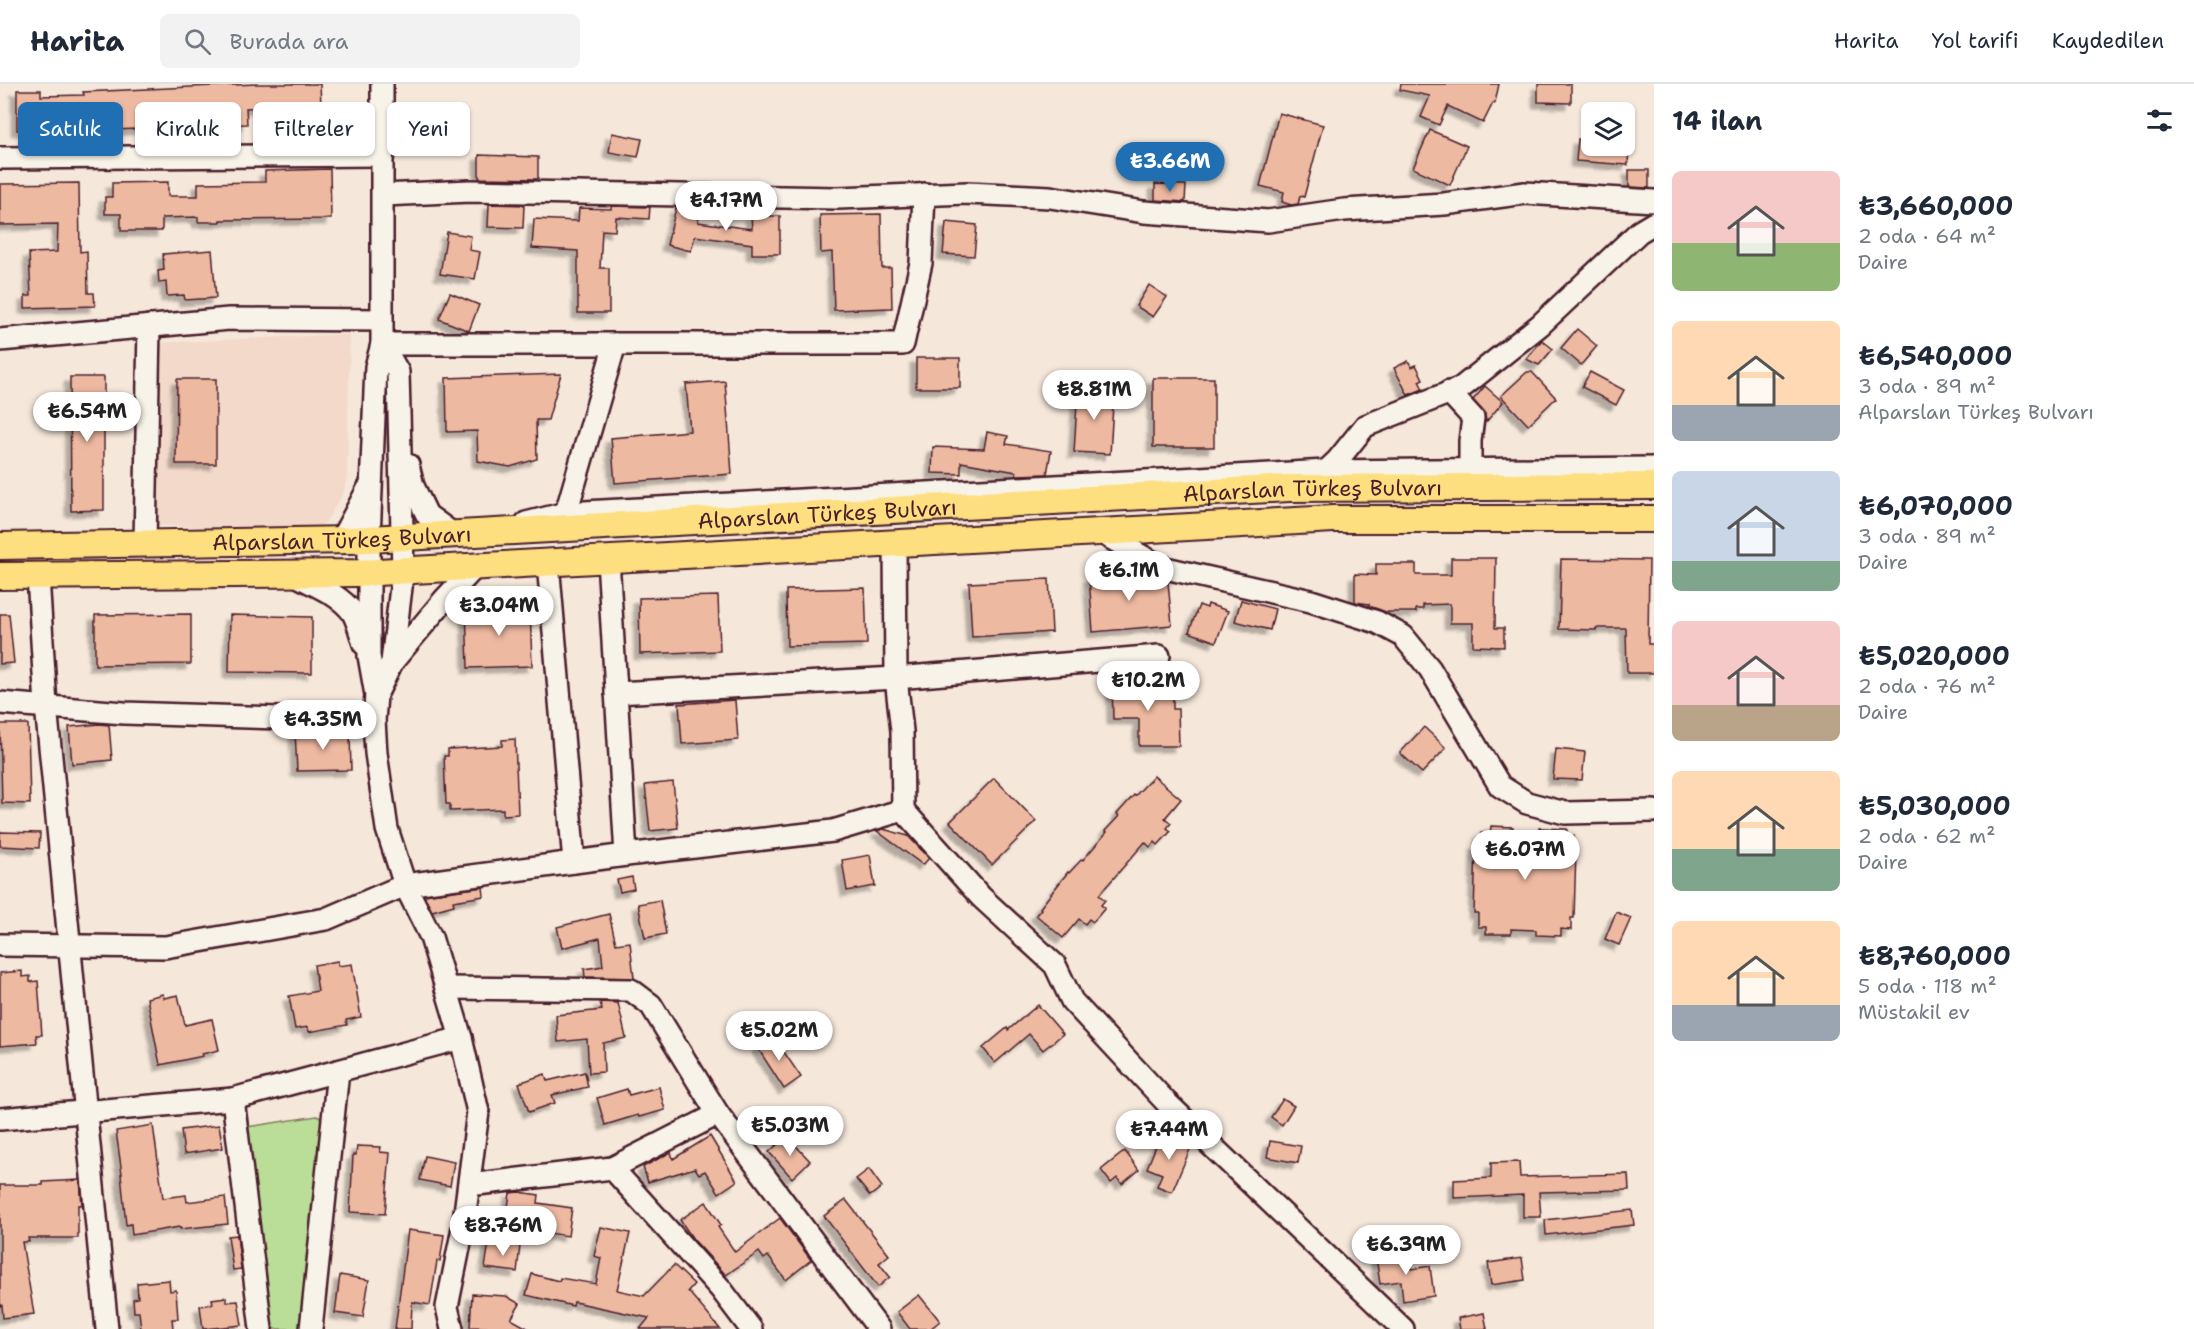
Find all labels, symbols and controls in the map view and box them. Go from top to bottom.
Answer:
search box [160,14,580,68]
text: Harita [30,22,124,60]
icon: search [181,25,214,58]
text: Burada ara [229,27,348,56]
text: Harita [1834,27,1899,55]
text: Yol tarifi [1932,27,2019,55]
text: Kaydedilen [2052,27,2164,55]
chip: Satılık [18,102,123,156]
chip: Kiralık [135,102,241,156]
chip: Filtreler [253,102,375,156]
chip: Yeni [387,102,470,156]
map controls [1581,102,1635,156]
button: layers [1581,102,1635,156]
text: 14 ilan [1672,103,1762,138]
icon: filters [2143,104,2176,137]
pin: ₺3.66M [1121,142,1219,193]
text: ₺3.66M [1130,148,1210,174]
pin: ₺4.17M [677,181,775,232]
text: ₺4.17M [689,187,763,213]
text: ₺3,660,000 [1858,188,2014,223]
icon: home [1720,195,1792,267]
text: 2 oda · 64 m² [1858,223,1996,249]
text: Daire [1858,249,1908,275]
text: ₺6,540,000 [1858,338,2012,373]
icon: home [1720,345,1792,417]
pin: ₺8.81M [1045,370,1143,421]
text: 3 oda · 89 m² [1858,373,1996,399]
text: ₺8.81M [1056,376,1132,402]
pin: ₺6.54M [38,392,136,443]
text: ₺6.54M [47,398,127,424]
text: Alparslan Türkeş Bulvarı [1858,399,2094,425]
street label: Alparslan Türkeş Bulvarı [1182,473,1442,509]
text: ₺6,070,000 [1858,488,2013,523]
street label: Alparslan Türkeş Bulvarı [697,492,958,536]
icon: home [1720,495,1792,567]
street label: Alparslan Türkeş Bulvarı [212,519,472,557]
text: 3 oda · 89 m² [1858,523,1996,549]
text: Daire [1858,549,1908,575]
pin: ₺6.1M [1087,551,1171,602]
text: ₺6.1M [1099,557,1159,583]
pin: ₺3.04M [450,586,548,637]
text: ₺3.04M [459,592,539,618]
text: ₺5,020,000 [1858,638,2010,673]
icon: home [1720,645,1792,717]
pin: ₺10.2M [1099,661,1197,712]
text: ₺10.2M [1111,667,1185,693]
text: 2 oda · 76 m² [1858,673,1996,699]
text: Daire [1858,699,1908,725]
pin: ₺4.35M [274,700,372,751]
text: ₺4.35M [284,706,362,732]
text: ₺5,030,000 [1858,788,2011,823]
icon: home [1720,795,1792,867]
text: 2 oda · 62 m² [1858,823,1995,849]
pin: ₺6.07M [1476,830,1574,881]
text: ₺6.07M [1485,836,1565,862]
text: Daire [1858,849,1908,875]
text: ₺8,760,000 [1858,938,2011,973]
icon: home [1720,945,1792,1017]
text: 5 oda · 118 m² [1858,973,1997,999]
text: Müstakil ev [1858,999,1970,1025]
pin: ₺5.02M [730,1011,828,1062]
text: ₺5.02M [740,1017,818,1043]
pin: ₺5.03M [741,1106,839,1157]
pin: ₺7.44M [1120,1110,1218,1161]
text: ₺5.03M [751,1112,829,1138]
text: ₺7.44M [1130,1116,1208,1142]
pin: ₺8.76M [454,1206,552,1257]
text: ₺8.76M [464,1212,542,1238]
pin: ₺6.39M [1357,1225,1455,1276]
text: ₺6.39M [1366,1231,1446,1257]

